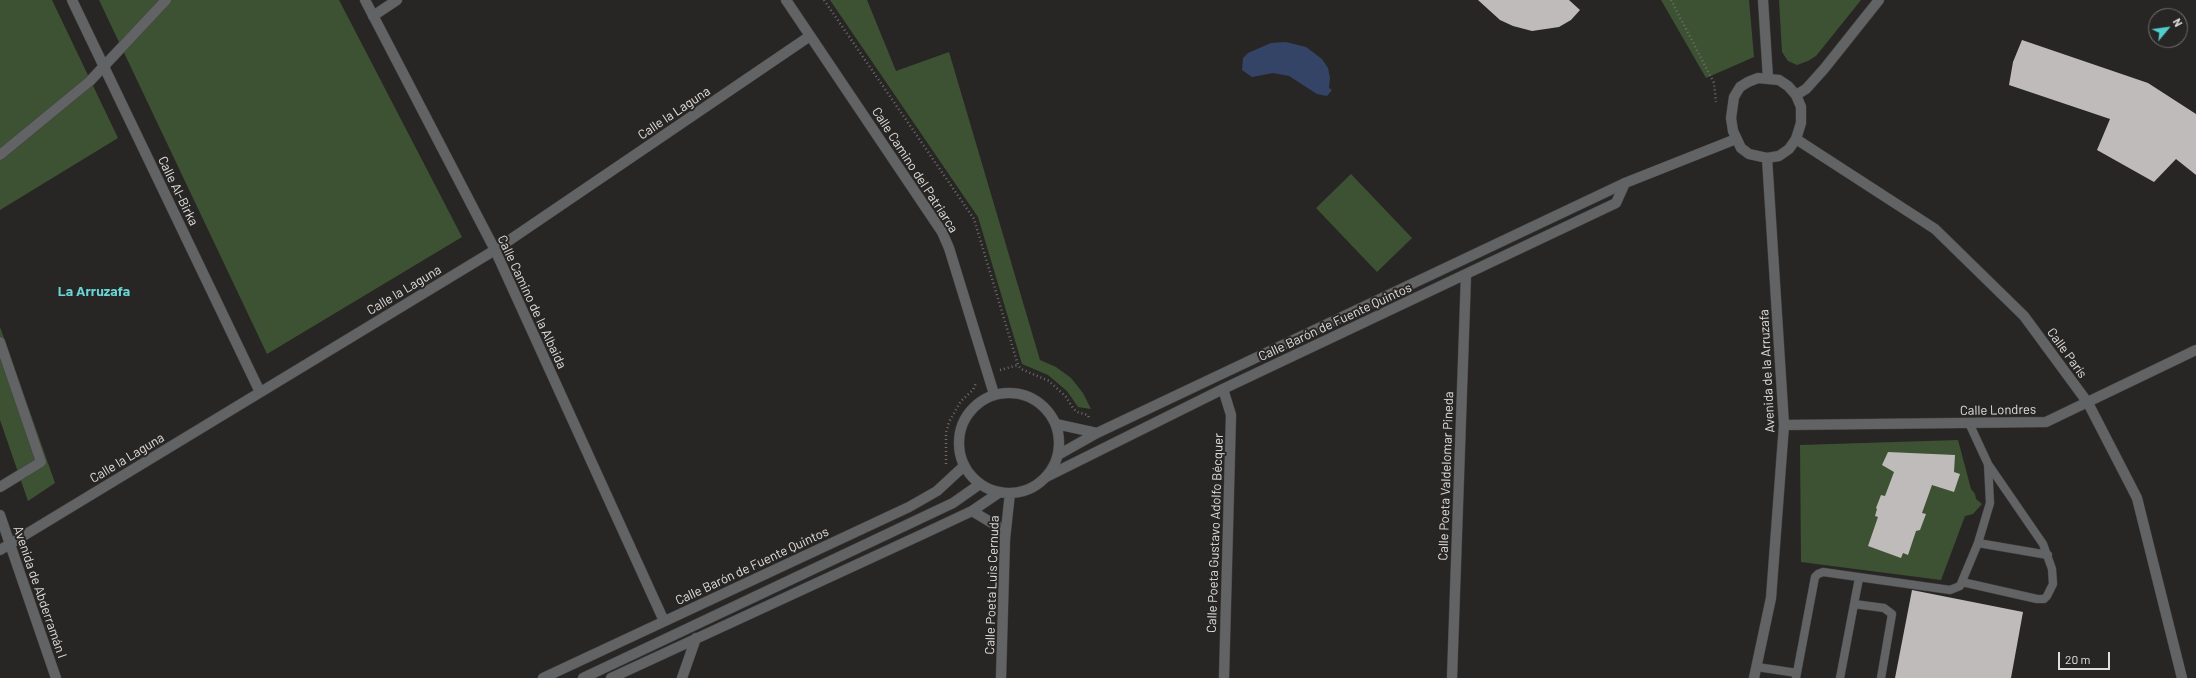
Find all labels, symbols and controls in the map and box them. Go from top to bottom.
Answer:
north arrow [2148,8,2188,48]
text: N [2171,16,2186,29]
street label: Calle la Laguna [635,83,713,143]
street label: Calle Camino del Patriarca [869,104,961,236]
street label: Calle Al-Birka [155,154,201,228]
street label: Calle Camino de la Albaida [494,233,570,371]
street label: Calle la Laguna [364,262,444,318]
street label: Calle Barón de Fuente Quintos [1256,280,1414,364]
district label: La Arruzafa [58,283,130,299]
street label: Avenida de la Arruzafa [1756,309,1778,433]
street label: Calle París [2044,325,2090,381]
street label: Calle Poeta Valdelomar Pineda [1435,391,1457,561]
street label: Calle Londres [1960,402,2036,418]
street label: Calle la Laguna [87,430,167,486]
street label: Calle Poeta Gustavo Adolfo Bécquer [1204,433,1226,633]
street label: Calle Poeta Luis Cernuda [982,515,1002,655]
street label: Avenida de Abderramán I [10,524,70,660]
street label: Calle Barón de Fuente Quintos [673,524,831,608]
scale bar [2060,644,2112,670]
text: 20 m [2065,652,2091,666]

